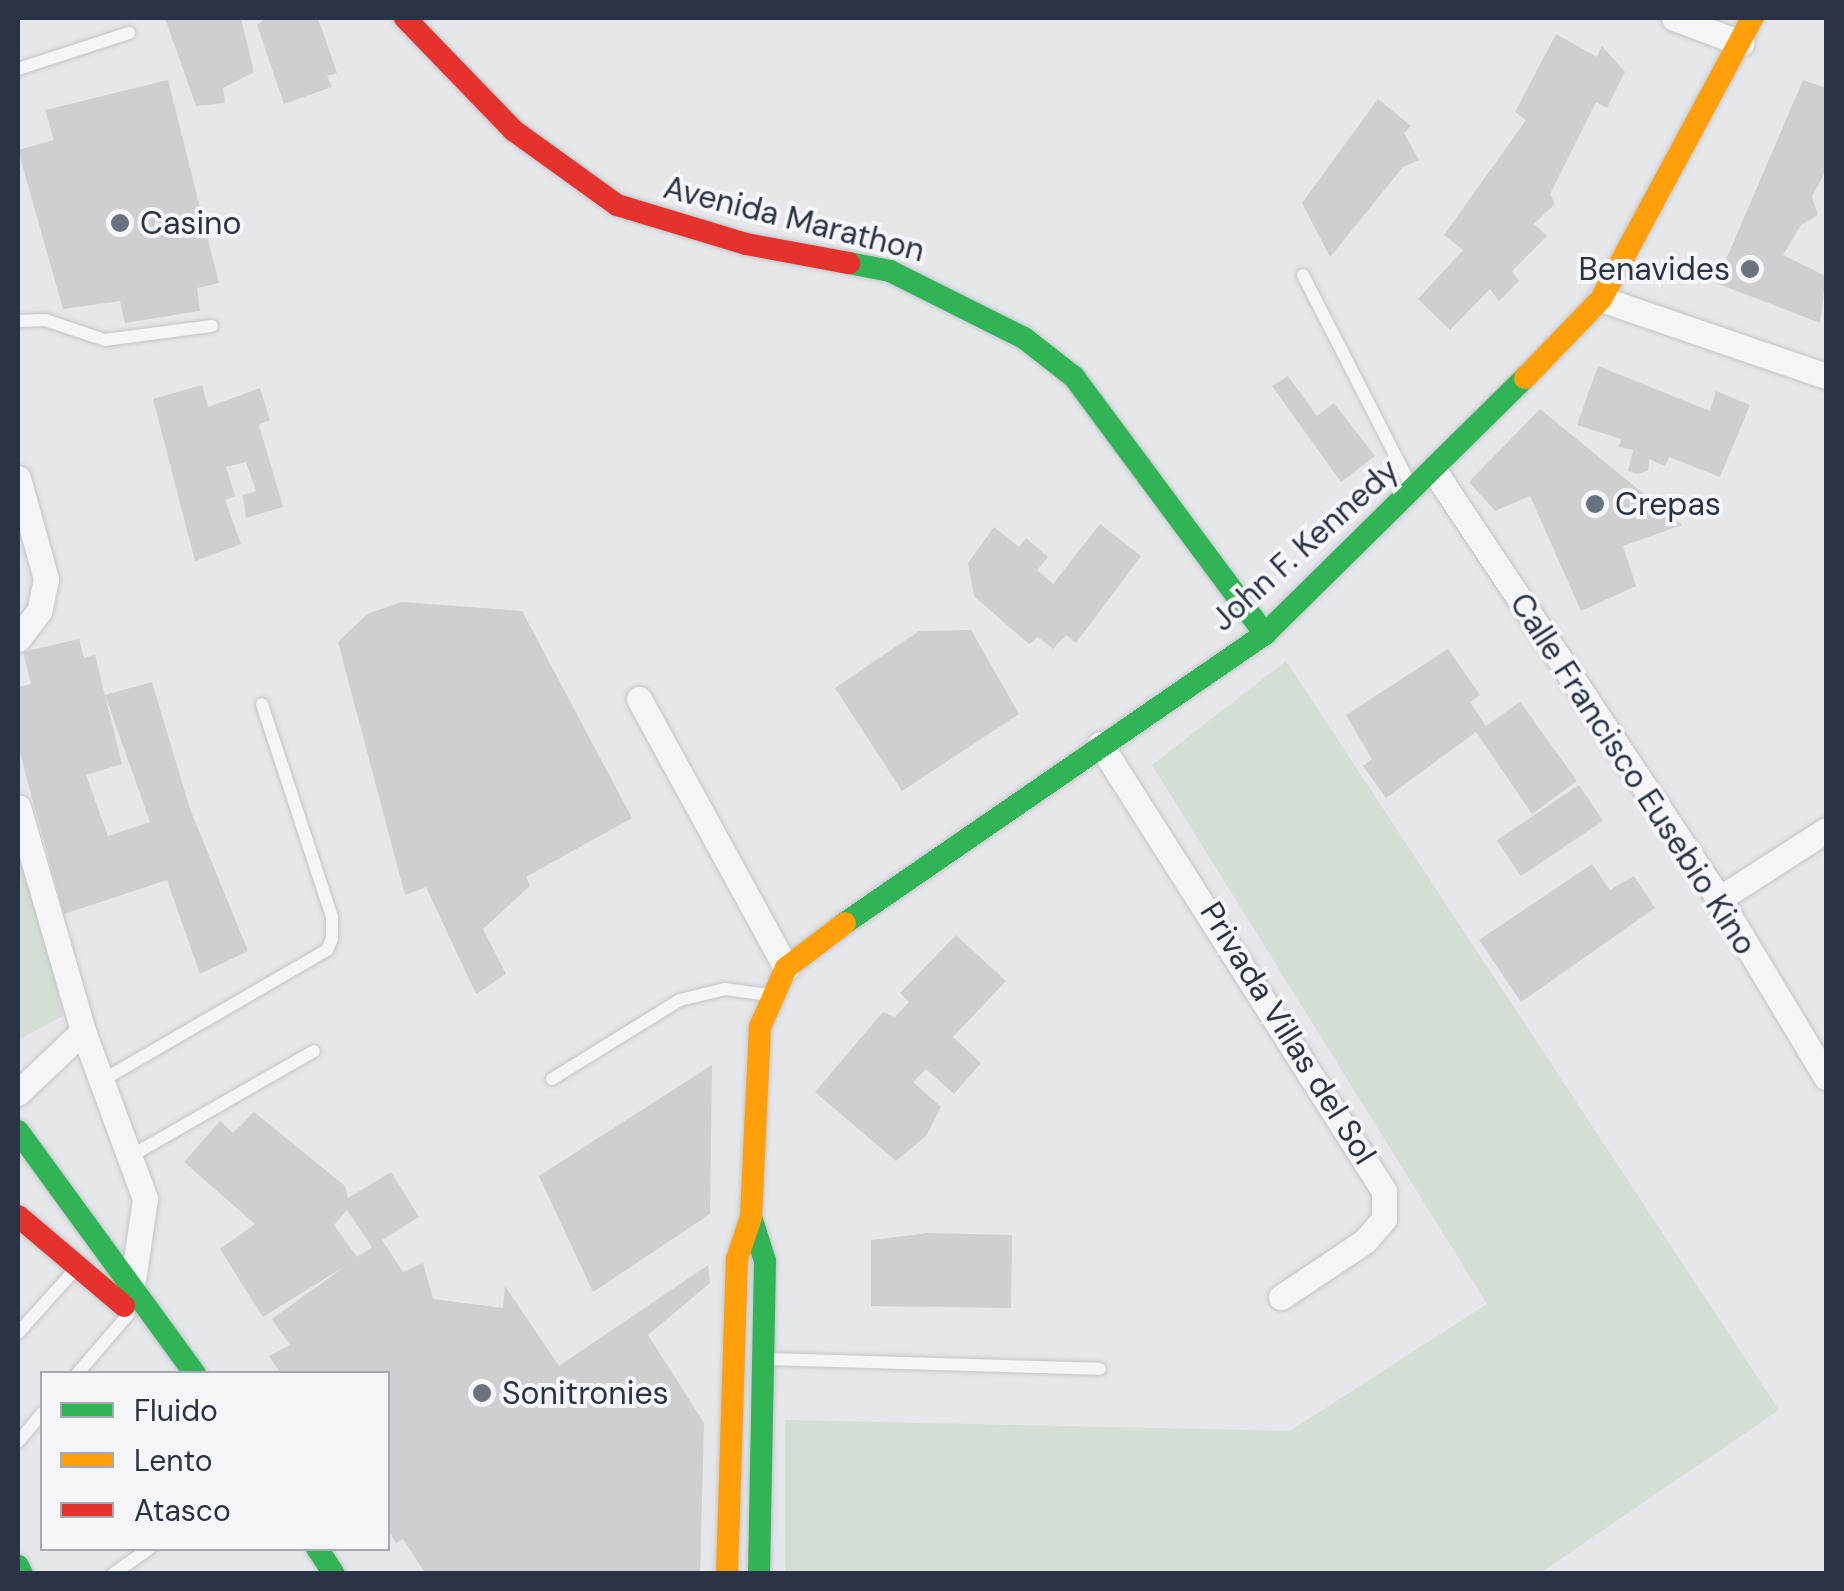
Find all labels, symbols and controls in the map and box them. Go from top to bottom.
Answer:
street label: Avenida Marathon [660,168,928,270]
place label: Casino [140,204,241,242]
marker: Casino [109,212,131,234]
place label: Benavides [1579,250,1730,288]
marker: Benavides [1739,258,1761,280]
street label: John F. Kennedy [1203,451,1407,639]
place label: Crepas [1615,485,1721,523]
marker: Crepas [1584,493,1606,515]
street label: Calle Francisco Eusebio Kino [1502,586,1764,962]
street label: Privada Villas del Sol [1192,895,1384,1171]
legend [40,1371,390,1551]
place label: Sonitronies [502,1374,669,1412]
marker: Sonitronies [471,1382,493,1404]
text: Fluido [134,1391,218,1430]
text: Lento [134,1441,213,1480]
text: Atasco [134,1491,231,1530]

